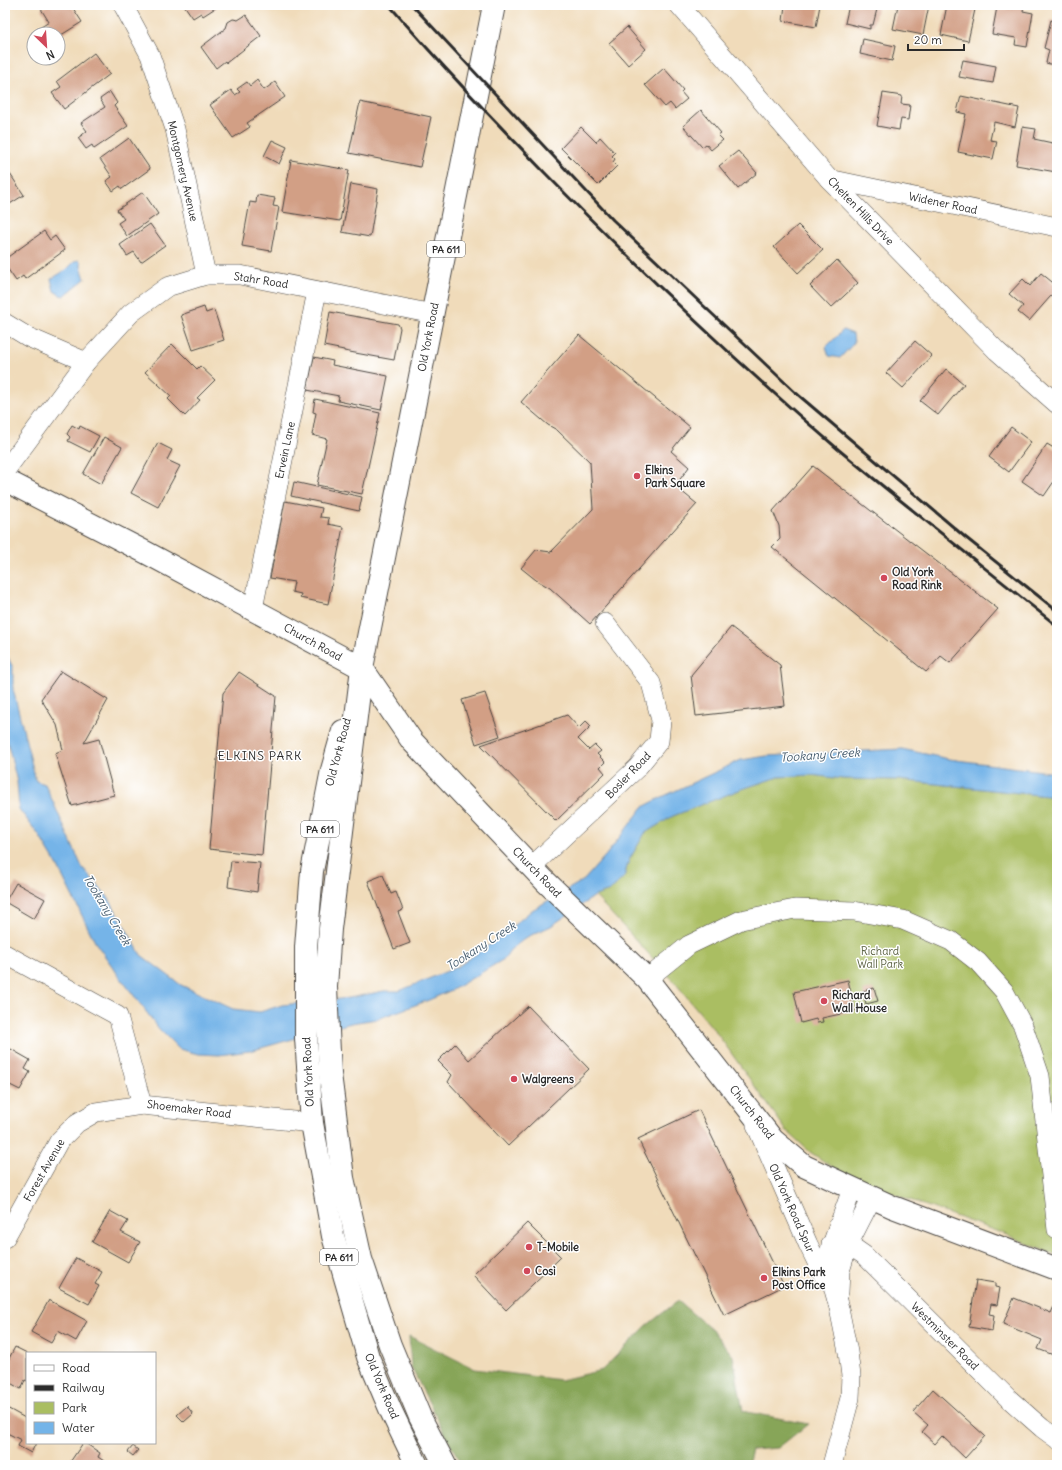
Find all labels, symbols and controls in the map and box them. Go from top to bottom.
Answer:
north arrow [26,26,66,66]
scale bar [908,26,964,52]
text: 20 m [914,32,942,47]
text: N [44,47,57,63]
street label: Montgomery Avenue [165,119,201,223]
street label: Chelten Hills Drive [825,174,897,248]
street label: Widener Road [907,189,979,217]
road number: PA 611 [427,241,465,257]
street label: Stahr Road [233,269,290,291]
street label: Old York Road [414,301,442,373]
street label: Ervein Lane [272,420,298,480]
place label: Elkins Park Square [645,463,705,491]
marker: Elkins Park Square [632,471,642,481]
place label: Old York Road Rink [892,565,942,592]
marker: Old York Road Rink [879,573,889,583]
street label: Church Road [281,620,345,664]
street label: Old York Road [322,716,354,788]
water label: Tookany Creek [780,744,861,765]
district label: ELKINS PARK [218,748,302,763]
street label: Bosler Road [602,748,654,801]
road number: PA 611 [301,821,339,837]
street label: Church Road [509,844,565,901]
water label: Tookany Creek [80,872,135,949]
water label: Tookany Creek [443,917,519,974]
park label: Richard Wall Park [857,944,903,971]
place label: Richard Wall House [832,988,887,1015]
marker: Richard Wall House [819,996,829,1006]
street label: Old York Road [299,1036,317,1107]
place label: Walgreens [522,1072,574,1087]
marker: Walgreens [509,1074,519,1084]
street label: Church Road [727,1082,778,1142]
street label: Shoemaker Road [146,1097,232,1121]
street label: Forest Avenue [20,1136,68,1204]
street label: Old York Road Spur [766,1161,818,1255]
place label: T-Mobile [537,1240,579,1254]
marker: T-Mobile [524,1242,534,1252]
road number: PA 611 [320,1249,358,1265]
place label: Così [535,1264,556,1278]
place label: Elkins Park Post Office [772,1265,826,1292]
marker: Così [522,1266,532,1276]
marker: Elkins Park Post Office [759,1273,769,1283]
street label: Westminster Road [908,1299,982,1373]
street label: Old York Road [362,1351,402,1421]
legend [26,1352,156,1444]
text: Road [62,1360,90,1375]
text: Railway [62,1380,105,1395]
text: Park [62,1400,87,1415]
text: Water [62,1420,95,1435]

